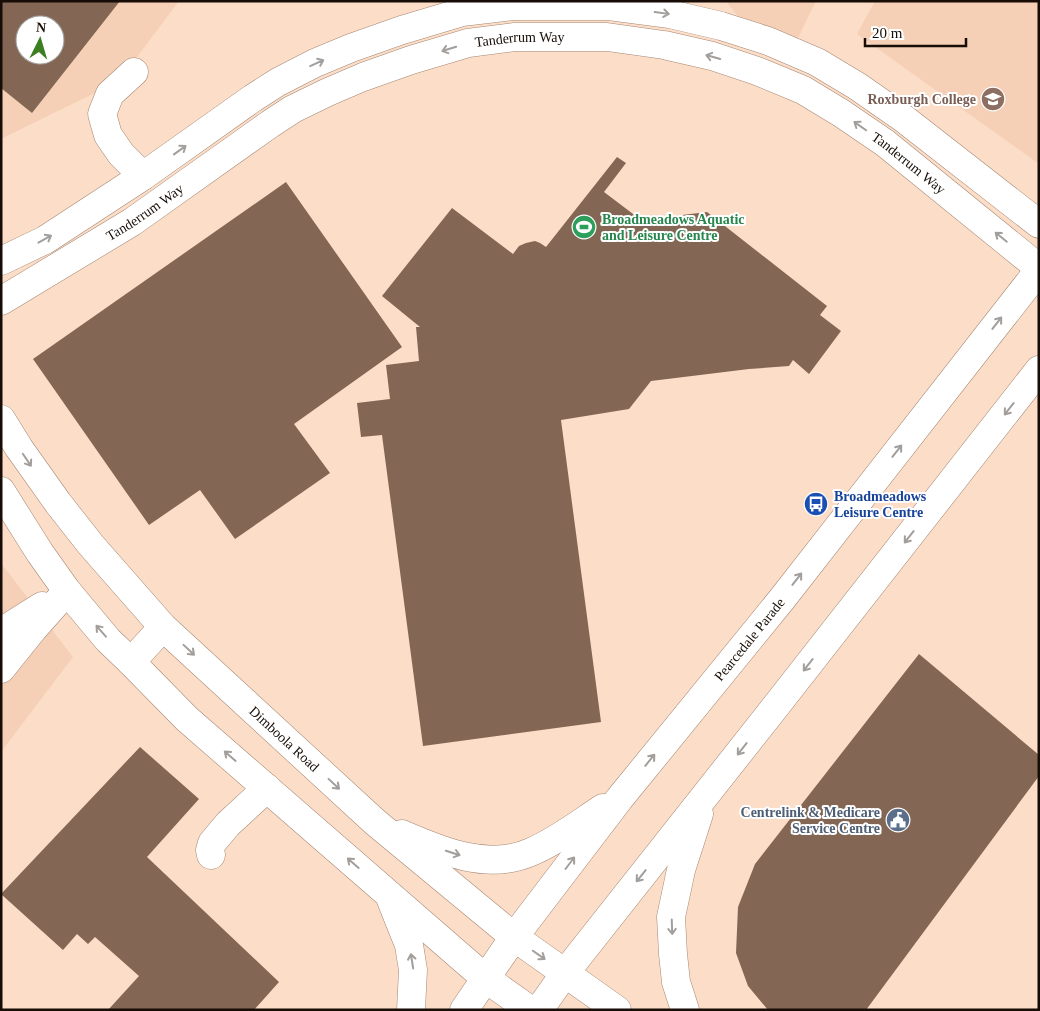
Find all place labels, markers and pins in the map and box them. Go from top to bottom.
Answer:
school or university icon: Roxburgh College [980,86,1006,112]
place label: Roxburgh College [868,92,976,107]
place label: Broadmeadows Aquatic and Leisure Centre [602,212,744,243]
sports icon: Broadmeadows Aquatic and Leisure Centre [571,214,597,240]
place label: Broadmeadows Leisure Centre [834,489,927,520]
bus stop icon: Broadmeadows Leisure Centre [803,491,829,517]
place label: Centrelink & Medicare Service Centre [741,805,880,836]
public building icon: Centrelink & Medicare Service Centre [885,807,911,833]

